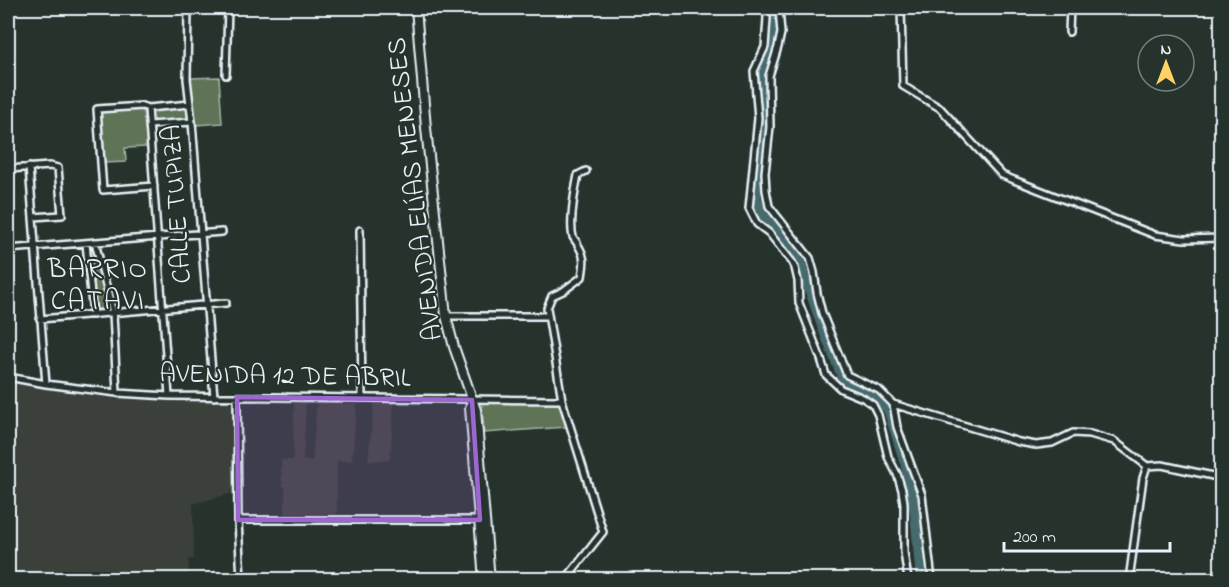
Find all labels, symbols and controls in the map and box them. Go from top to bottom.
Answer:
north arrow [1136,33,1196,93]
street label: AVENIDA ELÍAS MENESES [378,35,454,343]
text: N [1161,38,1172,62]
street label: CALLE TUPIZA [153,123,203,285]
district label: BARRIO CATAVI [46,250,149,323]
street label: AVENIDA 12 DE ABRIL [159,355,411,399]
scale bar [1004,515,1170,553]
text: 200 m [1013,525,1056,551]

